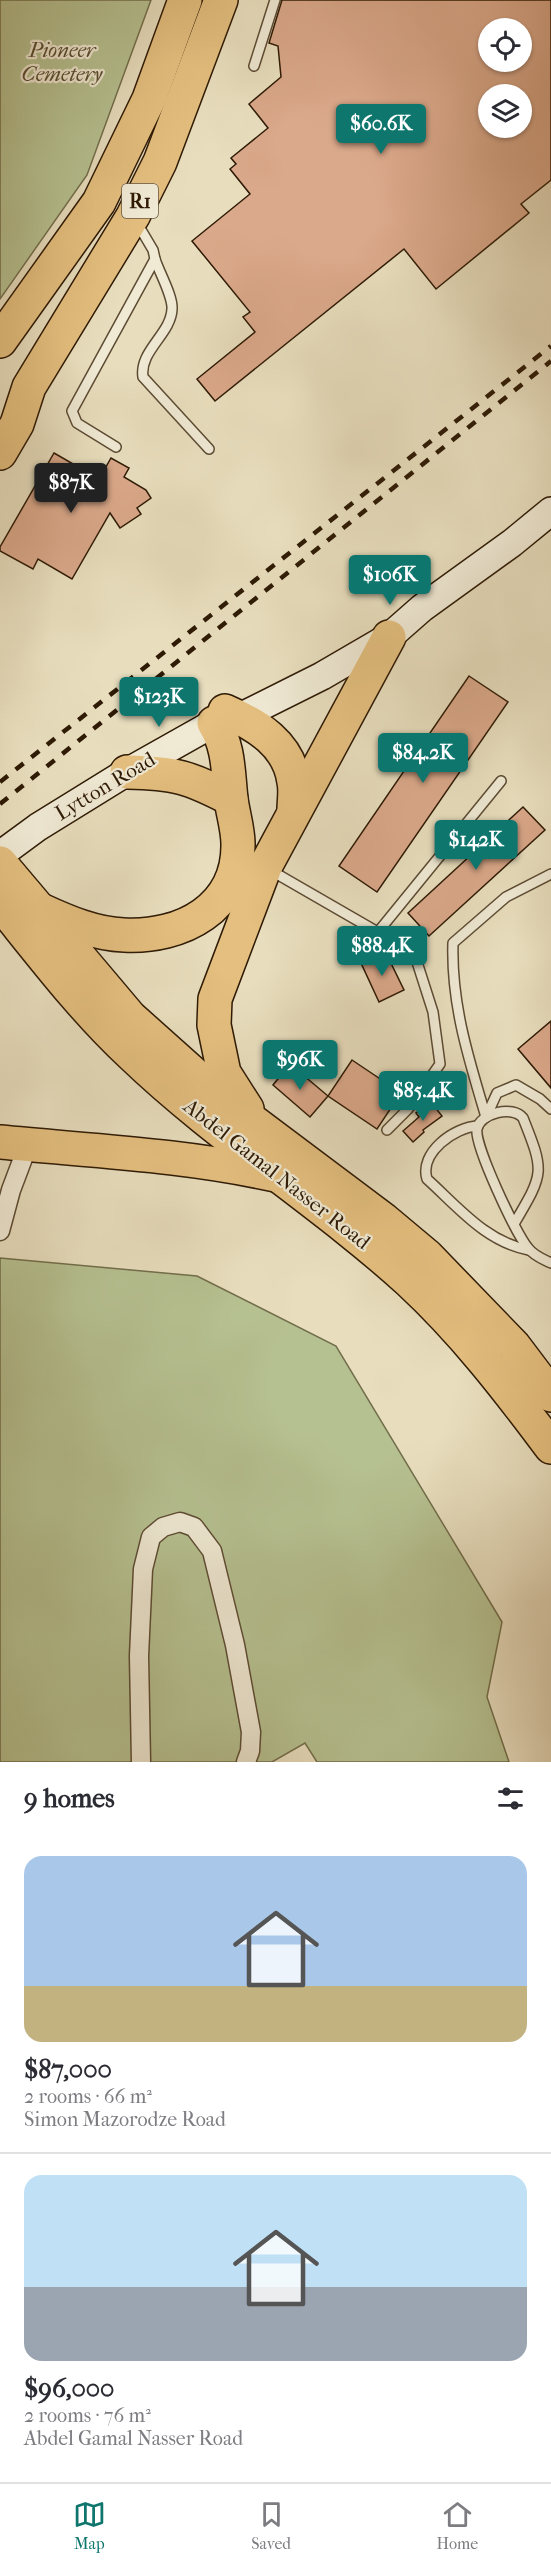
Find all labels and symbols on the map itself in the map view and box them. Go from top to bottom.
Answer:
park label: Pioneer Cemetery [22,38,104,86]
pin: $60.6K [332,104,430,155]
road number: R1 [122,184,158,218]
pin: $87K [35,463,107,514]
pin: $106K [348,555,432,606]
pin: $123K [117,677,201,728]
pin: $84.2K [374,733,472,784]
street label: Lytton Road [51,746,160,825]
pin: $142K [434,820,518,871]
pin: $88.4K [333,926,431,977]
pin: $96K [264,1040,336,1091]
pin: $85.4K [374,1071,472,1122]
street label: Abdel Gamal Nasser Road [178,1093,375,1255]

